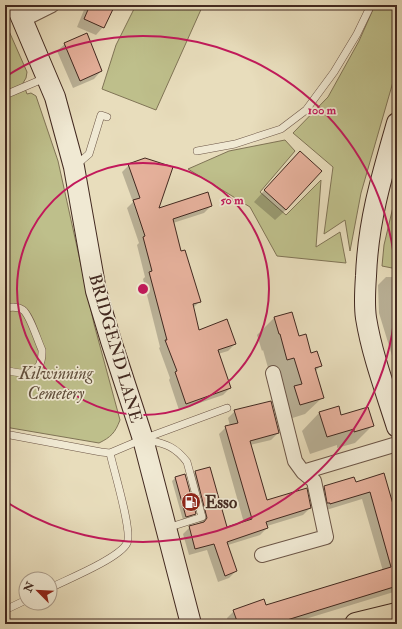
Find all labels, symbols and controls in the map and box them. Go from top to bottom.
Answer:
text: 100 m [308,103,337,118]
text: 50 m [220,193,244,208]
street label: BRIDGEND LANE [84,271,147,425]
centre of rings [136,282,150,296]
park label: Kilwinning Cemetery [18,363,94,404]
fuel station icon: Esso [180,491,202,513]
place label: Esso [205,492,237,513]
north arrow [18,571,58,611]
text: N [21,579,38,595]

